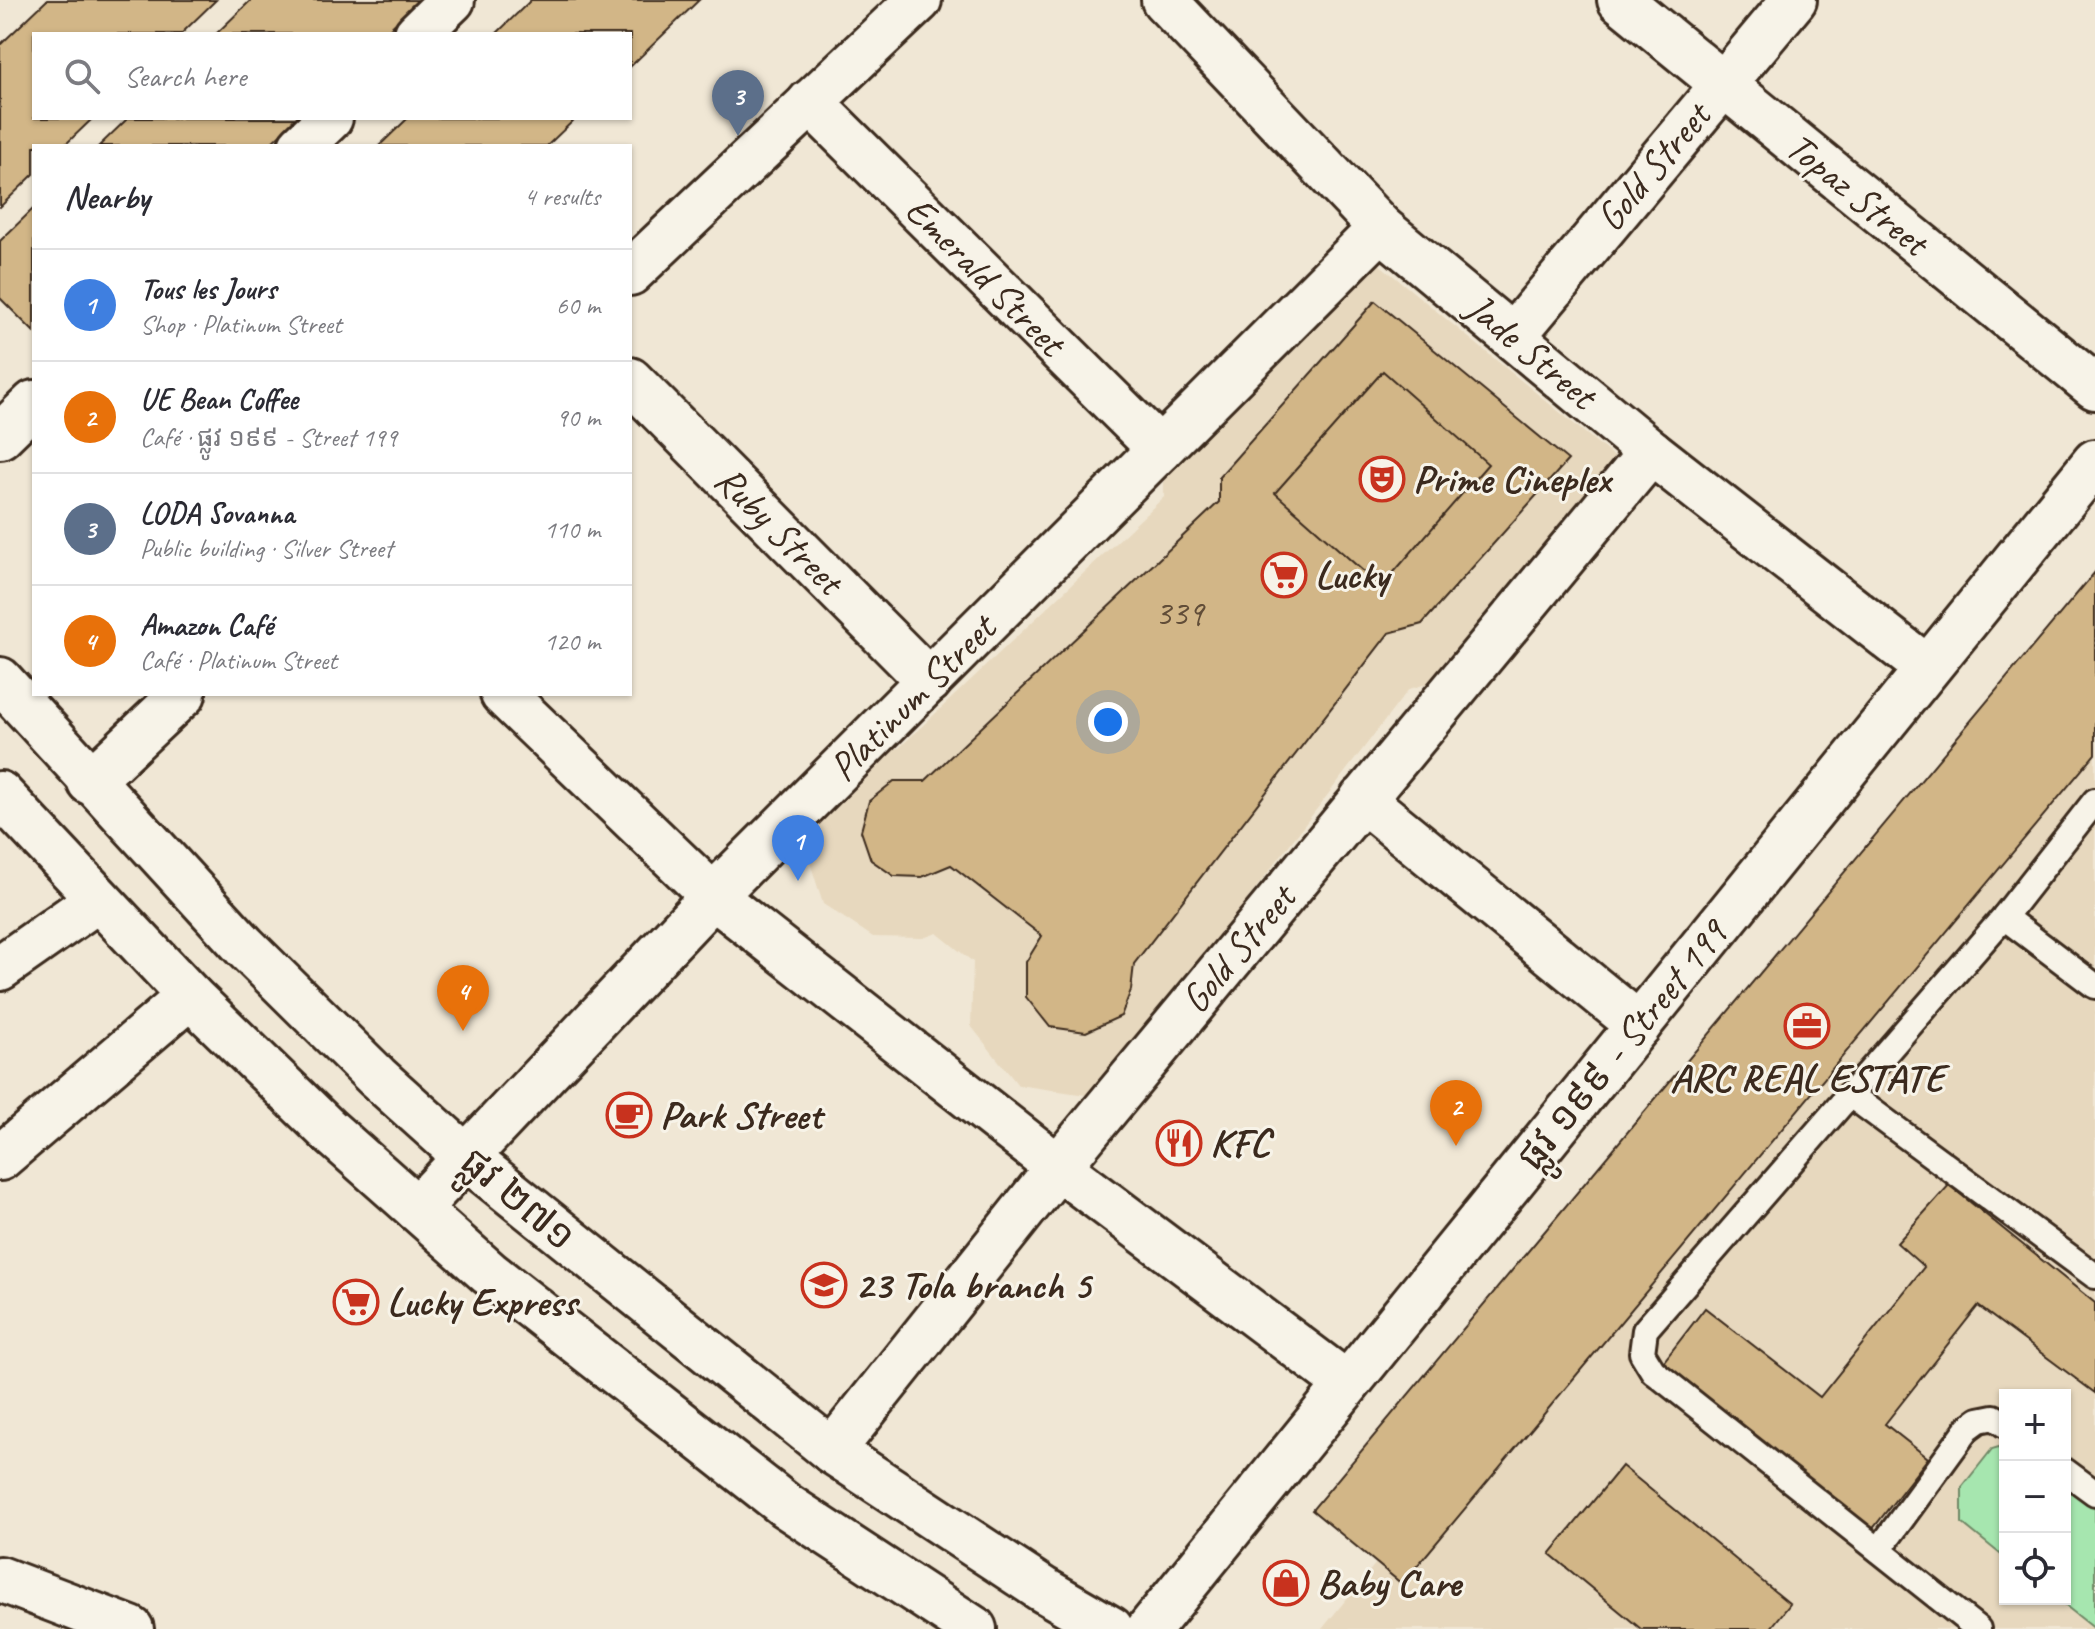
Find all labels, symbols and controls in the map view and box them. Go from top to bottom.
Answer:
search box [32,32,632,120]
icon: search [60,54,104,98]
text: Search here [124,57,246,95]
pin: 3 [712,70,764,136]
street label: Gold Street [1585,90,1723,241]
street label: Topaz Street [1776,122,1941,269]
text: Nearby [64,175,150,218]
text: 4 results [524,180,600,213]
street label: Emerald Street [895,186,1078,369]
text: Tous les Jours [140,270,276,308]
street label: Jade Street [1454,281,1609,422]
text: 1 [84,289,96,322]
text: 60 m [556,289,600,322]
text: Shop · Platinum Street [140,308,342,341]
text: UE Bean Coffee [140,380,298,418]
text: 2 [84,401,96,434]
text: 90 m [556,401,600,434]
text: Café · ផ្លូវ ១៩៩ - Street 199 [140,421,397,454]
place label: Prime Cineplex [1413,454,1613,504]
street label: Ruby Street [704,455,857,608]
theatre icon: Prime Cineplex [1358,455,1406,503]
text: LODA Sovanna [140,494,294,532]
text: 3 [84,513,96,546]
text: 110 m [544,513,600,546]
text: Public building · Silver Street [140,532,393,565]
place label: Lucky [1315,550,1393,600]
supermarket icon: Lucky [1260,551,1308,599]
house number: 339 [1155,590,1206,636]
street label: Platinum Street [818,602,1008,792]
text: Amazon Café [140,606,273,644]
text: 4 [84,625,96,658]
text: 120 m [544,625,600,658]
text: Café · Platinum Street [140,644,337,677]
your location [1088,702,1128,742]
pin: 1 [772,815,824,881]
street label: Gold Street [1170,872,1308,1023]
street label: ផ្លូវ ១៩៩ - Street 199 [1506,907,1748,1186]
pin: 4 [437,965,489,1031]
office icon: ARC REAL ESTATE [1783,1002,1831,1050]
place label: ARC REAL ESTATE [1670,1053,1951,1103]
pin: 2 [1430,1080,1482,1146]
place label: Park Street [660,1090,826,1140]
cafe icon: Park Street [605,1091,653,1139]
place label: KFC [1210,1118,1275,1168]
restaurant icon: KFC [1155,1119,1203,1167]
street label: ផ្លូវ ២៧១ [444,1137,586,1269]
place label: 23 Tola branch 5 [855,1260,1094,1310]
school or university icon: 23 Tola branch 5 [800,1261,848,1309]
place label: Lucky Express [387,1277,580,1327]
supermarket icon: Lucky Express [332,1278,380,1326]
map controls [1999,1389,2071,1605]
button: + [1999,1389,2071,1461]
button: − [1999,1461,2071,1533]
button: locate [1999,1533,2071,1605]
place label: Baby Care [1317,1558,1463,1608]
shop icon: Baby Care [1262,1559,1310,1607]

